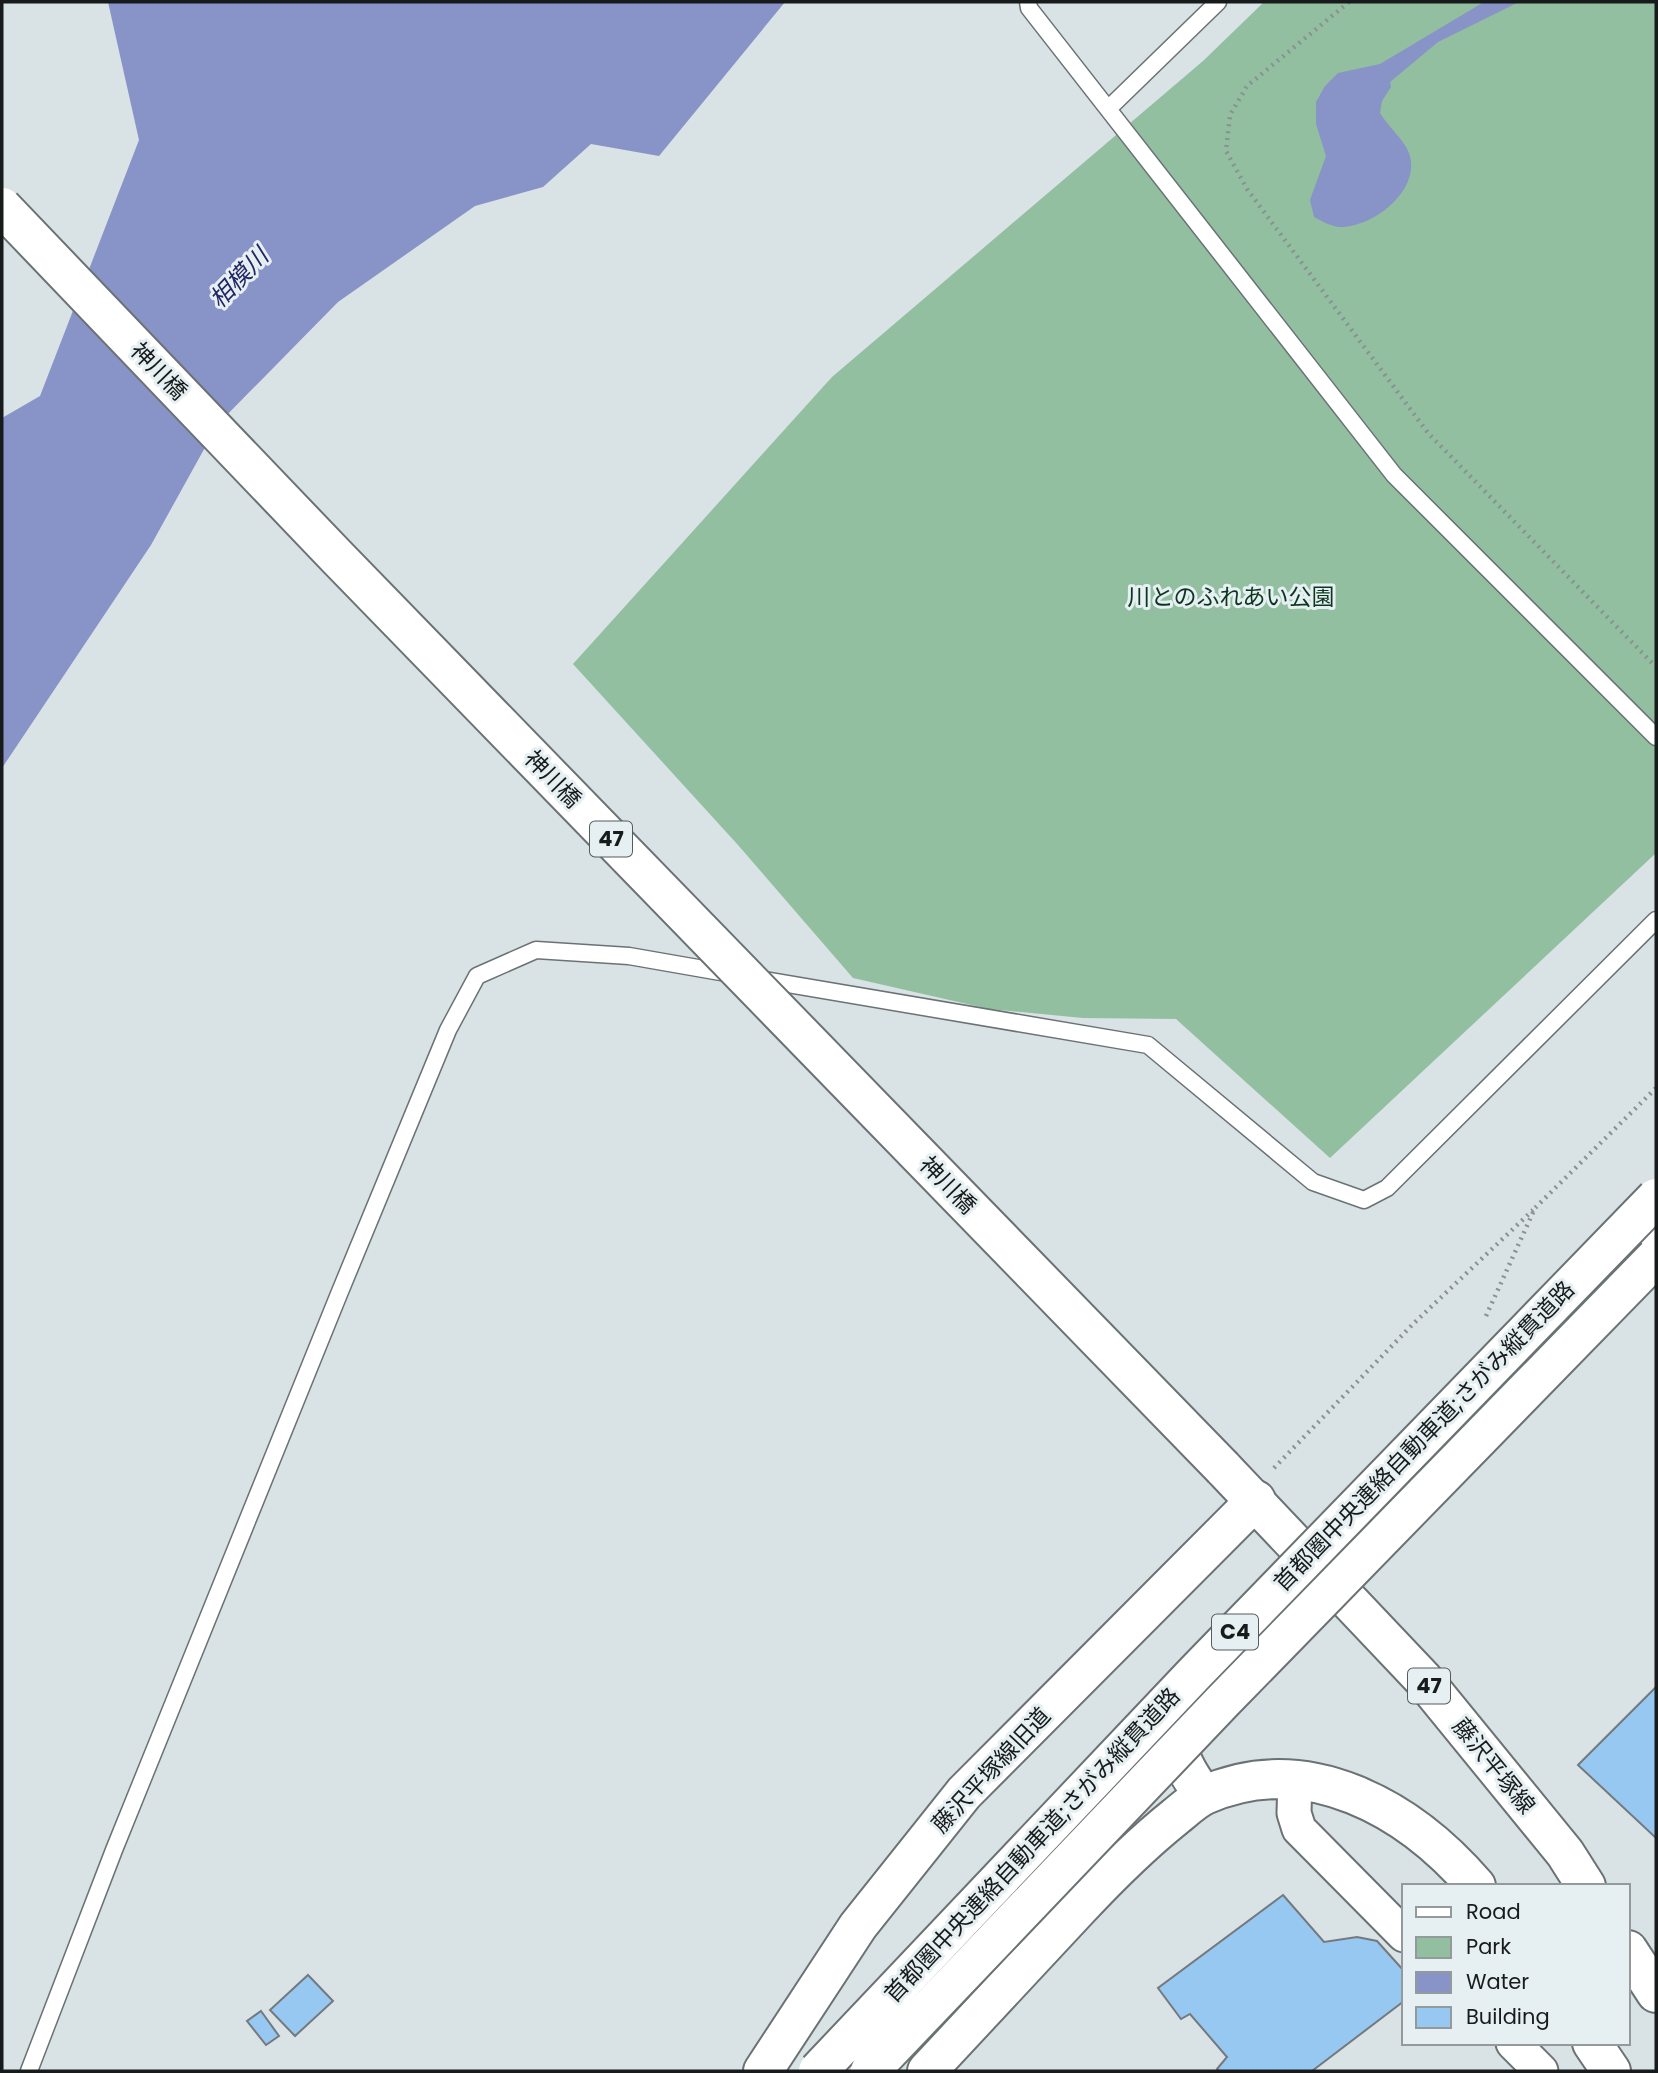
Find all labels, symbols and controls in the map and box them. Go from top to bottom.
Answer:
water label: 相模川 [202,238,278,315]
street label: 神川橋 [124,335,194,407]
park label: 川とのふれあい公園 [1128,581,1334,613]
street label: 神川橋 [518,743,588,815]
road number: 47 [590,822,632,856]
street label: 神川橋 [913,1149,983,1221]
street label: 首都圏中央連絡自動車道;さがみ縦貫道路 [1267,1274,1581,1598]
road number: C4 [1212,1614,1258,1650]
road number: 47 [1408,1668,1450,1704]
street label: 首都圏中央連絡自動車道;さがみ縦貫道路 [877,1680,1187,2010]
street label: 藤沢平塚線旧道 [924,1700,1058,1840]
street label: 藤沢平塚線 [1445,1711,1543,1821]
legend [1402,1884,1630,2045]
text: Road [1466,1897,1521,1926]
text: Park [1466,1932,1511,1961]
text: Water [1466,1967,1529,1996]
text: Building [1466,2002,1550,2031]

